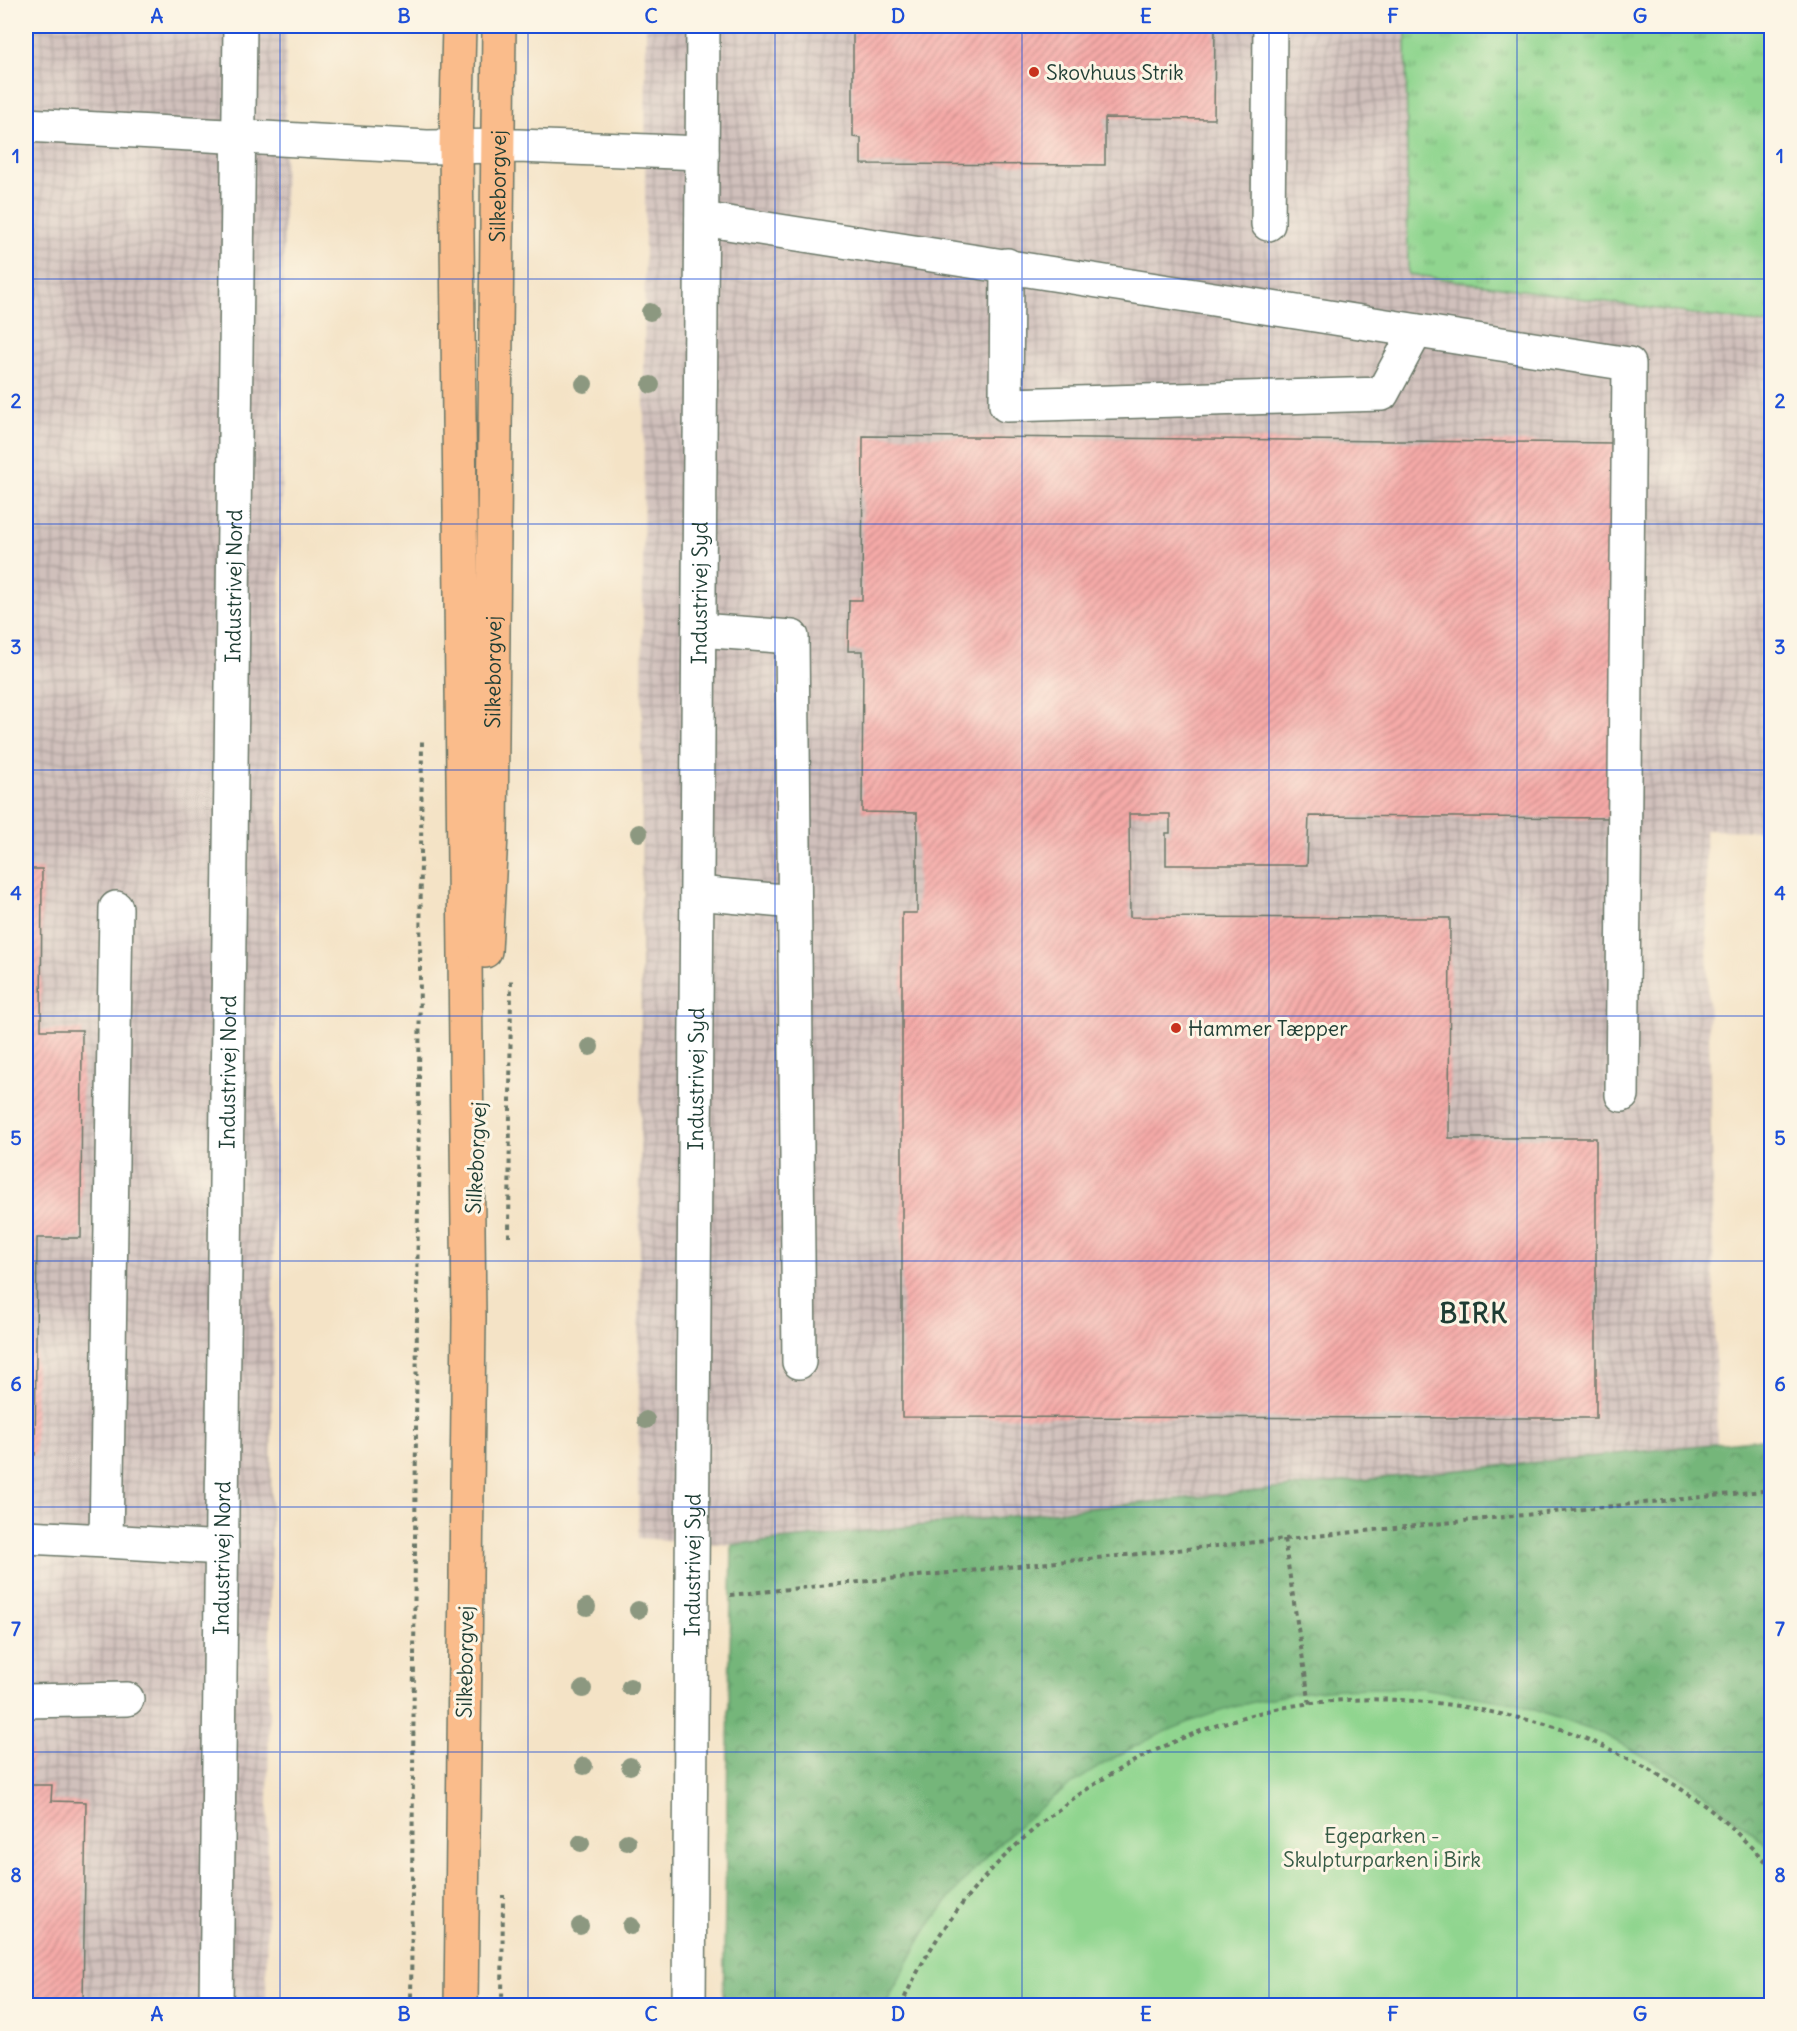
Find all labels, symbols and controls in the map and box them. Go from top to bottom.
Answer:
text: A [151,3,164,28]
text: B [397,3,411,28]
text: C [644,3,658,28]
text: D [891,3,905,28]
text: E [1140,3,1152,28]
text: F [1387,3,1399,28]
text: G [1633,3,1647,28]
place label: Skovhuus Strik [1046,59,1184,86]
marker: Skovhuus Strik [1027,65,1041,79]
street label: Silkeborgvej [483,130,511,243]
text: 1 [12,143,20,168]
text: 1 [1776,143,1784,168]
text: 2 [11,388,22,413]
text: 2 [1775,388,1786,413]
street label: Industrivej Nord [219,509,248,663]
street label: Industrivej Syd [685,521,713,665]
street label: Silkeborgvej [479,616,507,729]
text: 3 [10,634,22,659]
text: 3 [1774,634,1786,659]
text: 4 [10,880,22,905]
text: 4 [1774,880,1786,905]
street label: Industrivej Nord [213,995,242,1149]
street label: Industrivej Syd [682,1007,710,1151]
place label: Hammer Tæpper [1188,1015,1348,1042]
marker: Hammer Tæpper [1169,1021,1183,1035]
street label: Silkeborgvej [460,1101,492,1215]
text: 5 [10,1125,22,1150]
text: 5 [1774,1125,1786,1150]
district label: BIRK [1439,1296,1509,1330]
text: 6 [10,1371,22,1396]
text: 6 [1774,1371,1786,1396]
street label: Industrivej Nord [207,1481,236,1635]
street label: Industrivej Syd [678,1493,706,1637]
street label: Silkeborgvej [451,1605,479,1719]
text: 7 [11,1616,21,1641]
text: 7 [1775,1616,1785,1641]
park label: Egeparken - Skulpturparken i Birk [1283,1822,1481,1873]
text: 8 [10,1862,22,1887]
text: 8 [1774,1862,1786,1887]
text: A [151,2001,164,2026]
text: B [397,2001,411,2026]
text: C [644,2001,658,2026]
text: D [891,2001,905,2026]
text: E [1140,2001,1152,2026]
text: F [1387,2001,1399,2026]
text: G [1633,2001,1647,2026]

